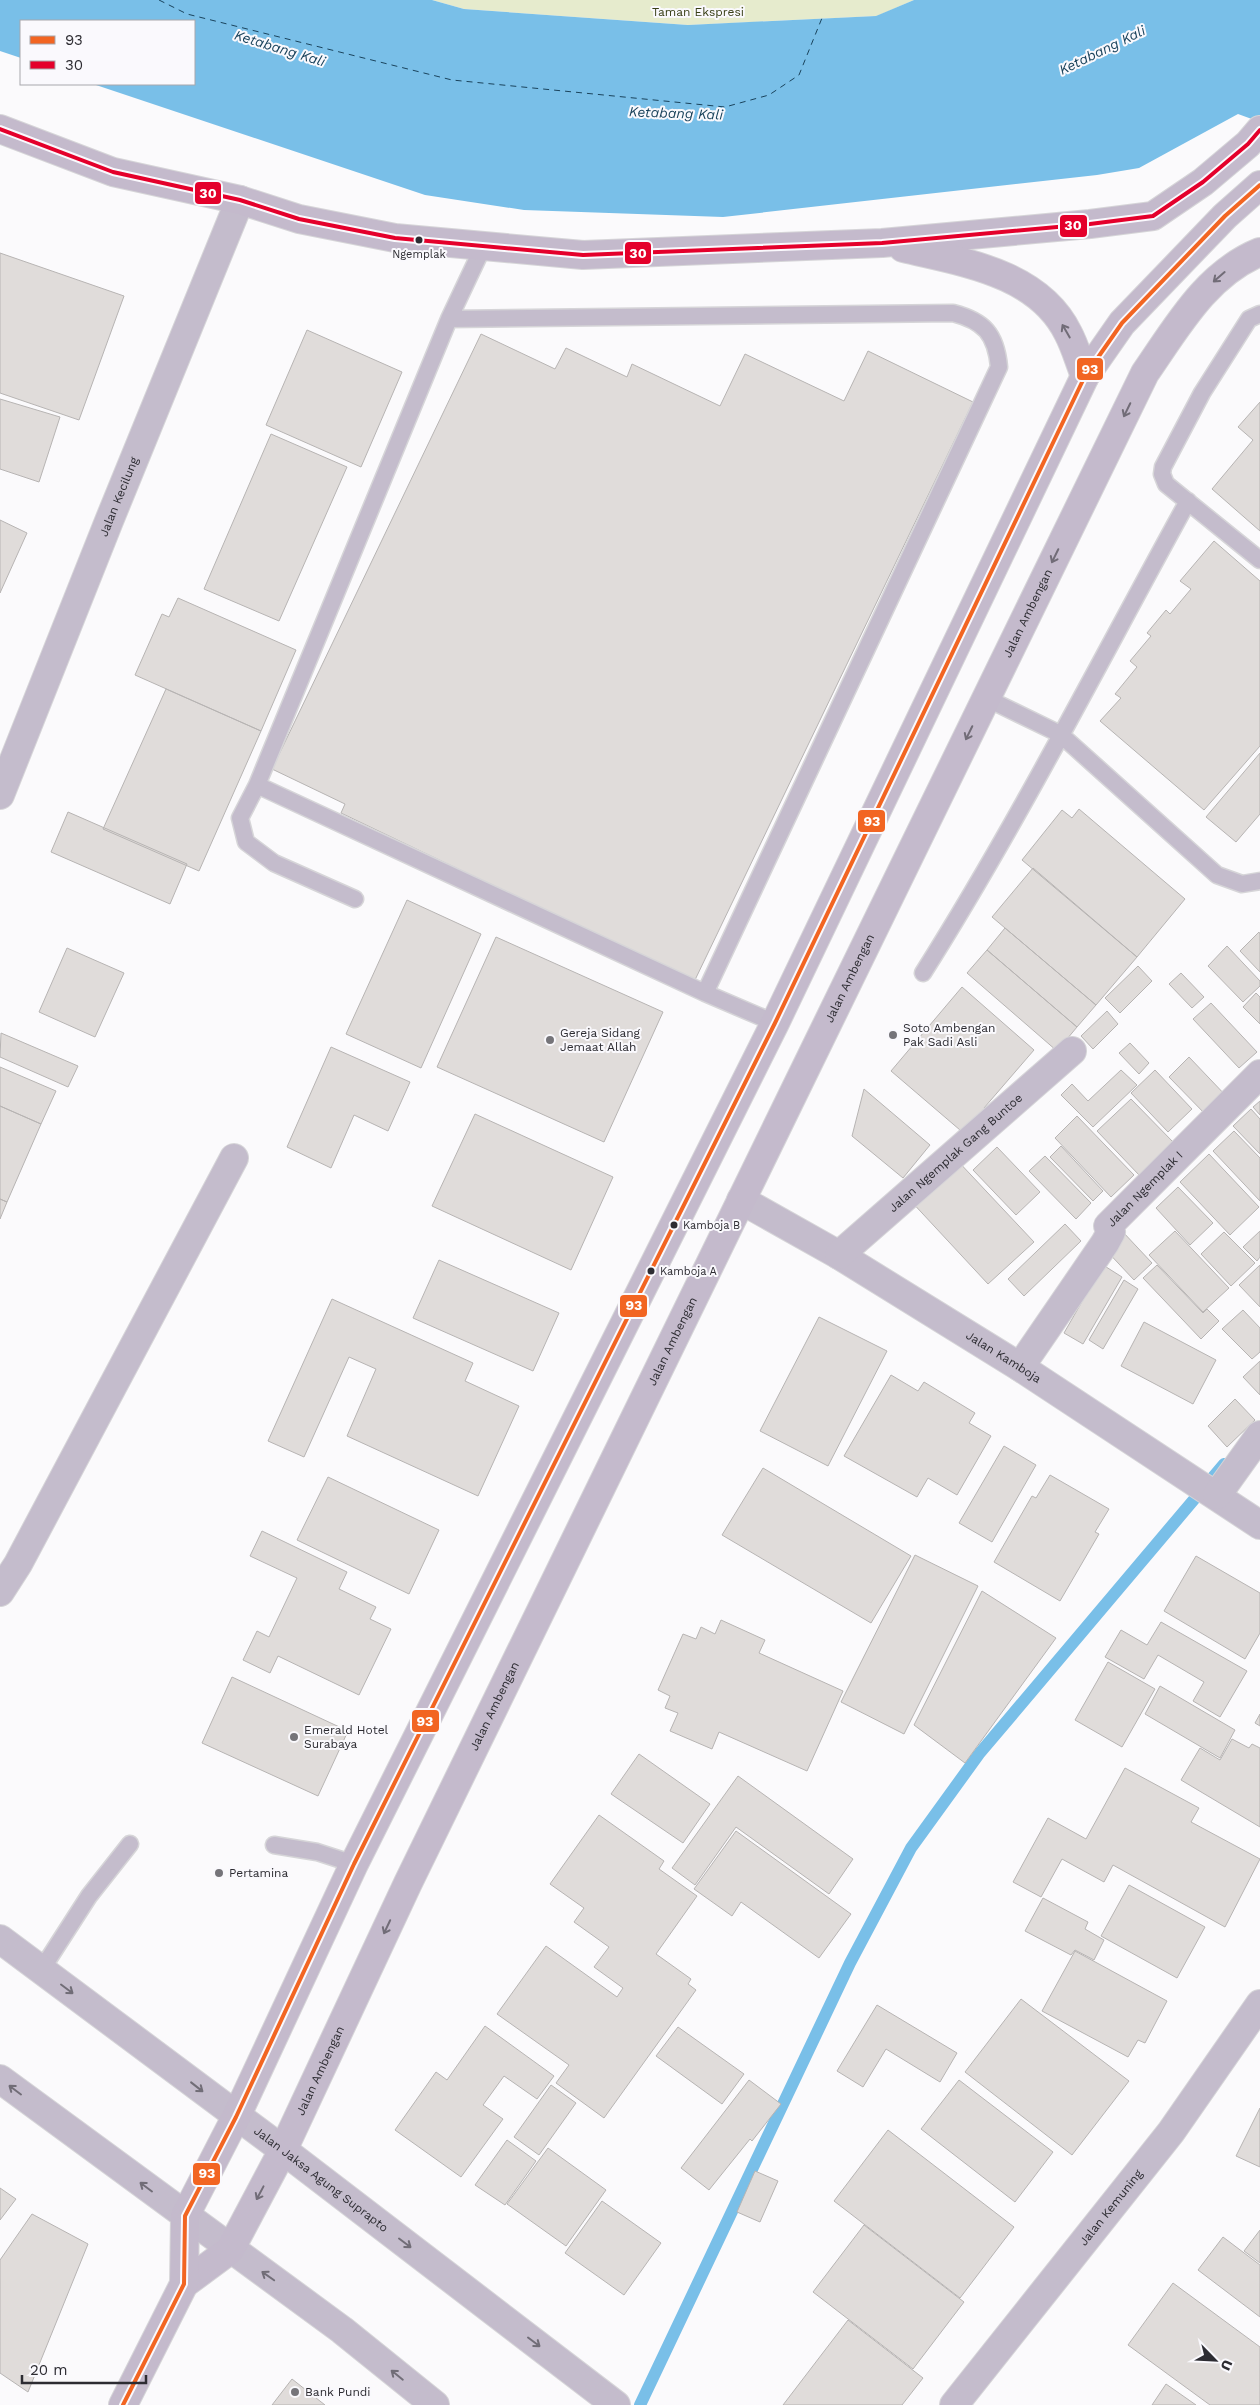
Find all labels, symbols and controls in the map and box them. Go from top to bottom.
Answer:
park label: Taman Ekspresi [652,5,744,19]
legend [20,20,195,85]
water label: Ketabang Kali [1056,22,1148,78]
water label: Ketabang Kali [233,27,328,70]
text: 93 [65,31,83,49]
text: 30 [65,56,83,74]
water label: Ketabang Kali [629,103,724,123]
line badge: 30 [194,181,222,205]
text: 30 [199,185,217,201]
line badge: 30 [1059,214,1088,238]
text: 30 [1064,217,1082,233]
marker: Ngemplak [414,235,424,245]
line badge: 30 [624,241,652,265]
text: 30 [629,245,647,261]
place label: Ngemplak [392,248,446,261]
one-way arrow [1213,271,1226,282]
one-way arrow [1061,323,1071,338]
line badge: 93 [1076,357,1104,381]
text: 93 [1082,361,1098,377]
one-way arrow [1122,402,1132,417]
street label: Jalan Kecilung [97,454,142,539]
one-way arrow [1050,548,1060,563]
street label: Jalan Ambengan [1000,567,1055,660]
one-way arrow [964,725,973,740]
line badge: 93 [857,809,886,833]
text: 93 [864,813,880,829]
street label: Jalan Ambengan [822,932,877,1025]
place label: Soto Ambengan Pak Sadi Asli [903,1021,995,1049]
place label: Gereja Sidang Jemaat Allah [560,1026,641,1054]
marker: Soto Ambengan Pak Sadi Asli [887,1029,899,1041]
marker: Gereja Sidang Jemaat Allah [544,1034,556,1046]
street label: Jalan Ngemplak Gang Buntoe [886,1091,1025,1215]
street label: Jalan Ngemplak I [1104,1148,1186,1230]
place label: Kamboja B [683,1219,740,1232]
marker: Kamboja B [669,1220,679,1230]
place label: Kamboja A [660,1265,717,1278]
marker: Kamboja A [646,1266,656,1276]
line badge: 93 [619,1294,648,1318]
street label: Jalan Ambengan [645,1295,700,1388]
text: 93 [626,1297,642,1313]
street label: Jalan Kamboja [963,1328,1044,1386]
street label: Jalan Ambengan [467,1660,522,1753]
line badge: 93 [411,1709,440,1733]
text: 93 [417,1713,433,1729]
place label: Emerald Hotel Surabaya [304,1723,389,1751]
marker: Emerald Hotel Surabaya [288,1731,300,1743]
place label: Pertamina [229,1866,289,1880]
marker: Pertamina [213,1867,225,1879]
one-way arrow [382,1919,392,1934]
one-way arrow [60,1983,73,1994]
street label: Jalan Ambengan [293,2024,347,2117]
one-way arrow [190,2081,203,2092]
one-way arrow [8,2085,22,2095]
street label: Jalan Jaksa Agung Suprapto [251,2124,391,2235]
line badge: 93 [192,2162,221,2186]
text: 93 [199,2165,215,2181]
street label: Jalan Kemuning [1076,2166,1146,2248]
one-way arrow [139,2182,153,2192]
one-way arrow [255,2185,264,2200]
one-way arrow [398,2238,411,2249]
one-way arrow [261,2271,275,2281]
north arrow [1190,2335,1240,2385]
one-way arrow [527,2337,541,2347]
scale bar [22,2352,146,2384]
text: U [1218,2357,1236,2373]
text: 20 m [30,2361,68,2379]
one-way arrow [391,2369,404,2380]
place label: Bank Pundi [305,2385,371,2399]
marker: Bank Pundi [289,2386,301,2398]

